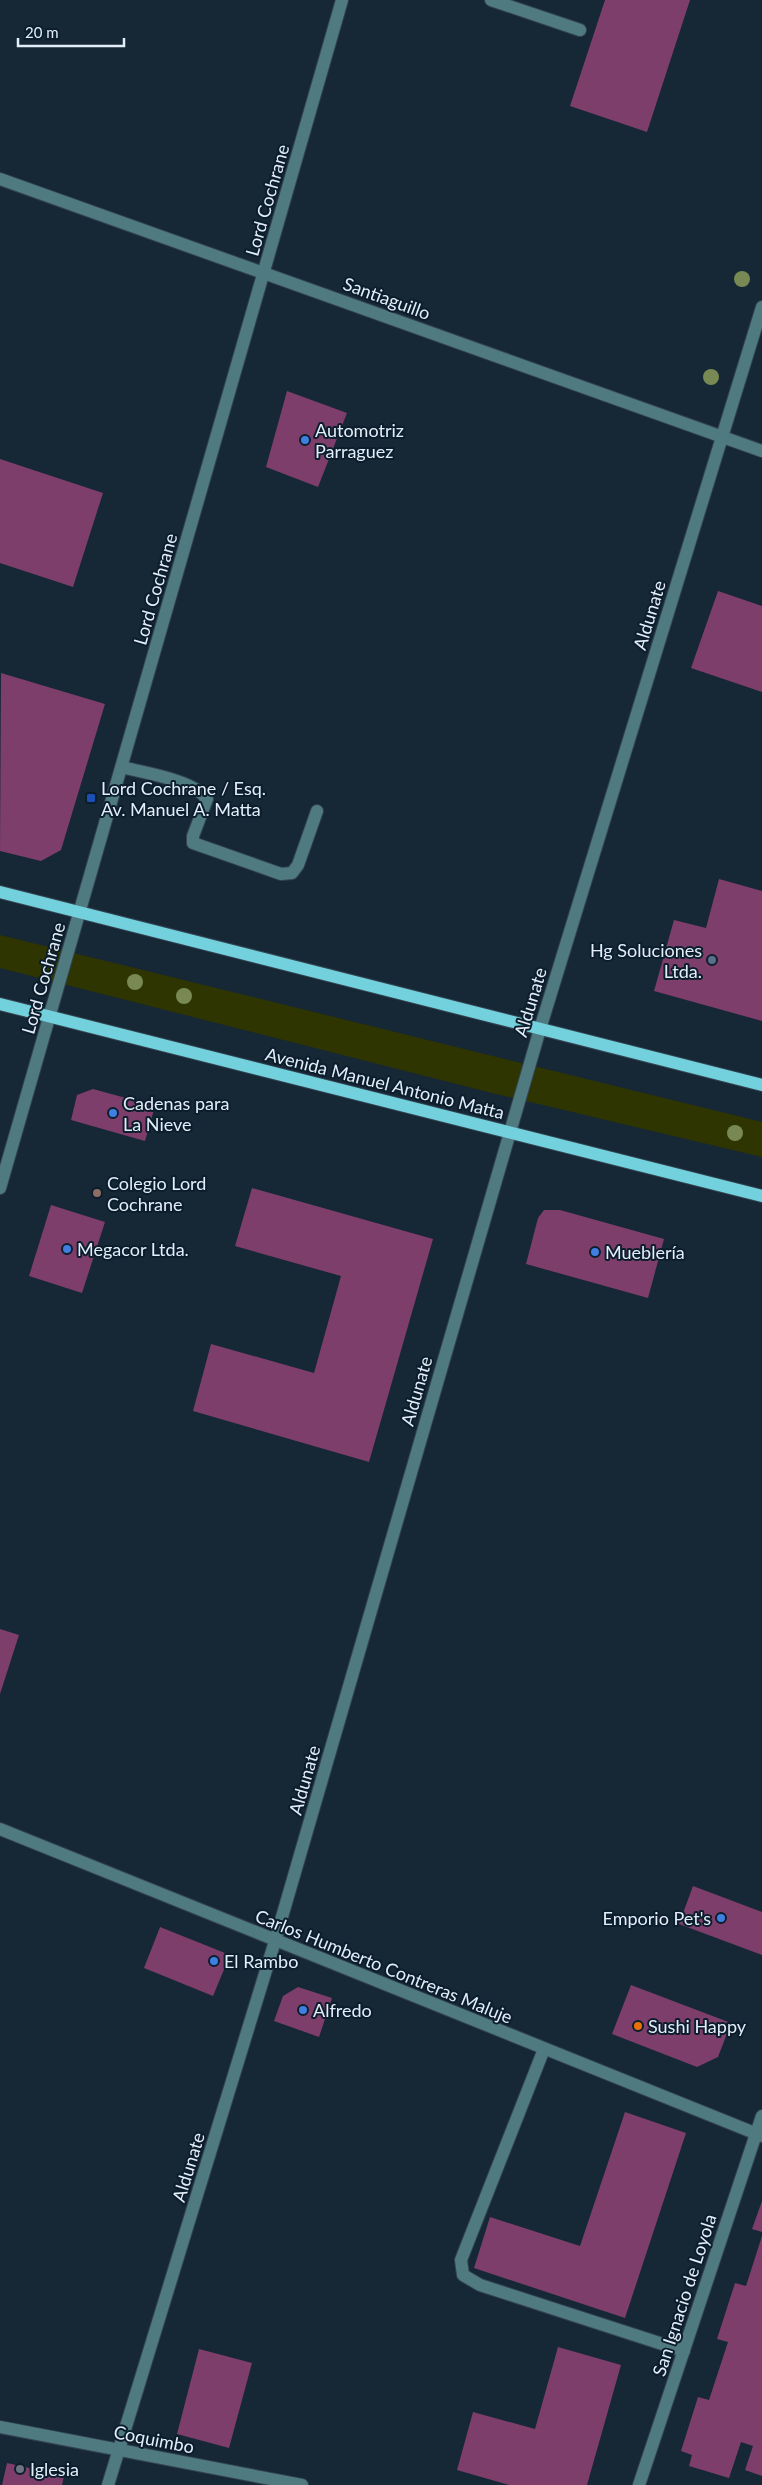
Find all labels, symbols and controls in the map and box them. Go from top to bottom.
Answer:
scale bar [18,15,124,47]
text: 20 m [25,23,59,41]
street label: Lord Cochrane [241,142,293,258]
street label: Santiaguillo [340,272,434,324]
place label: Automotriz Parraguez [315,419,404,462]
marker: Automotriz Parraguez [299,434,311,446]
street label: Lord Cochrane [129,531,181,647]
street label: Aldunate [628,578,670,652]
place label: Lord Cochrane / Esq. Av. Manuel A. Matta [101,777,266,820]
marker: Lord Cochrane / Esq. Av. Manuel A. Matta [85,792,97,804]
street label: Lord Cochrane [17,920,69,1036]
place label: Hg Soluciones Ltda. [590,939,702,982]
marker: Hg Soluciones Ltda. [706,954,718,966]
street label: Aldunate [509,965,551,1039]
street label: Avenida Manuel Antonio Matta [263,1043,507,1123]
place label: Cadenas para La Nieve [123,1092,229,1135]
marker: Cadenas para La Nieve [107,1107,119,1119]
place label: Colegio Lord Cochrane [107,1172,206,1215]
marker: Colegio Lord Cochrane [91,1187,103,1199]
place label: Megacor Ltda. [77,1238,189,1260]
place label: Mueblería [605,1241,685,1263]
marker: Megacor Ltda. [61,1243,73,1255]
marker: Mueblería [589,1246,601,1258]
street label: Aldunate [396,1354,436,1428]
street label: Aldunate [284,1743,324,1817]
street label: Carlos Humberto Contreras Maluje [252,1904,516,2028]
place label: Emporio Pet's [603,1907,711,1929]
marker: Emporio Pet's [715,1912,727,1924]
place label: El Rambo [224,1950,298,1972]
marker: El Rambo [208,1955,220,1967]
place label: Alfredo [313,1999,372,2021]
marker: Alfredo [297,2004,309,2016]
place label: Sushi Happy [648,2015,747,2037]
marker: Sushi Happy [632,2020,644,2032]
street label: Aldunate [167,2130,209,2204]
street label: San Ignacio de Loyola [647,2211,721,2379]
street label: Coquimbo [112,2420,196,2458]
place label: Iglesia [30,2458,79,2480]
marker: Iglesia [14,2463,26,2475]

